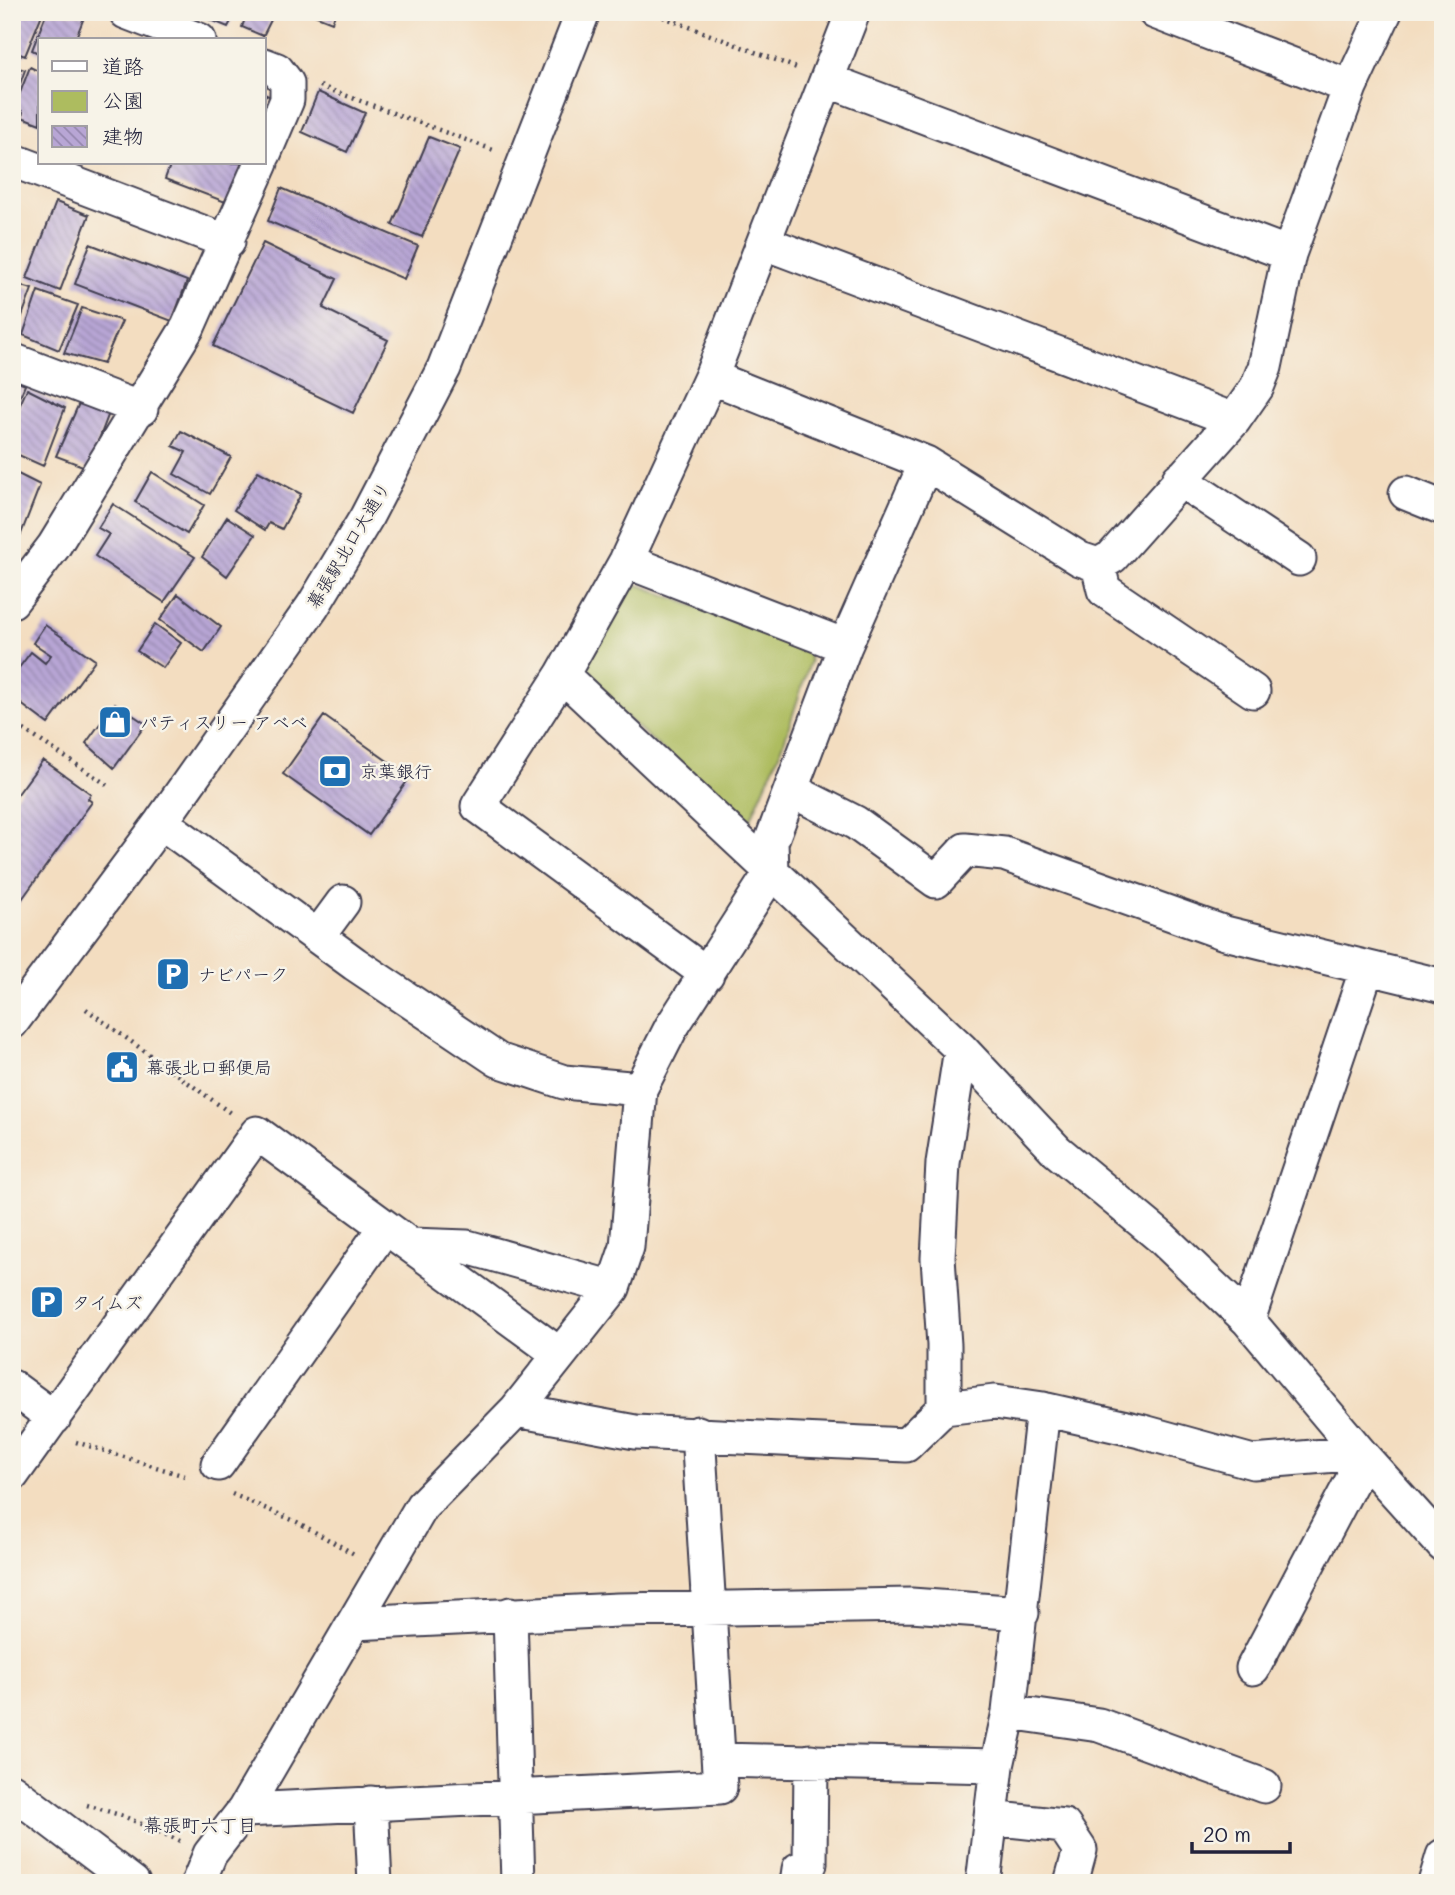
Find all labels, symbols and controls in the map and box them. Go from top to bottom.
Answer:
legend [38,38,266,164]
text: 道路 [102,52,144,79]
text: 公園 [102,86,144,113]
text: 建物 [102,122,144,149]
street label: 幕張駅北口大通り [301,477,395,613]
shop icon: パティスリー アベベ [96,703,134,741]
place label: パティスリー アベベ [140,710,308,734]
bank icon: 京葉銀行 [316,752,354,790]
place label: 京葉銀行 [360,759,432,783]
parking icon: ナビパーク [154,955,192,993]
place label: ナビパーク [198,962,288,986]
public building icon: 幕張北口郵便局 [103,1048,141,1086]
place label: 幕張北口郵便局 [146,1055,272,1079]
parking icon: タイムズ [28,1283,66,1321]
place label: タイムズ [72,1290,143,1314]
scale bar [1192,1811,1290,1855]
district label: 幕張町六丁目 [143,1812,257,1837]
text: 20 m [1203,1820,1251,1847]

